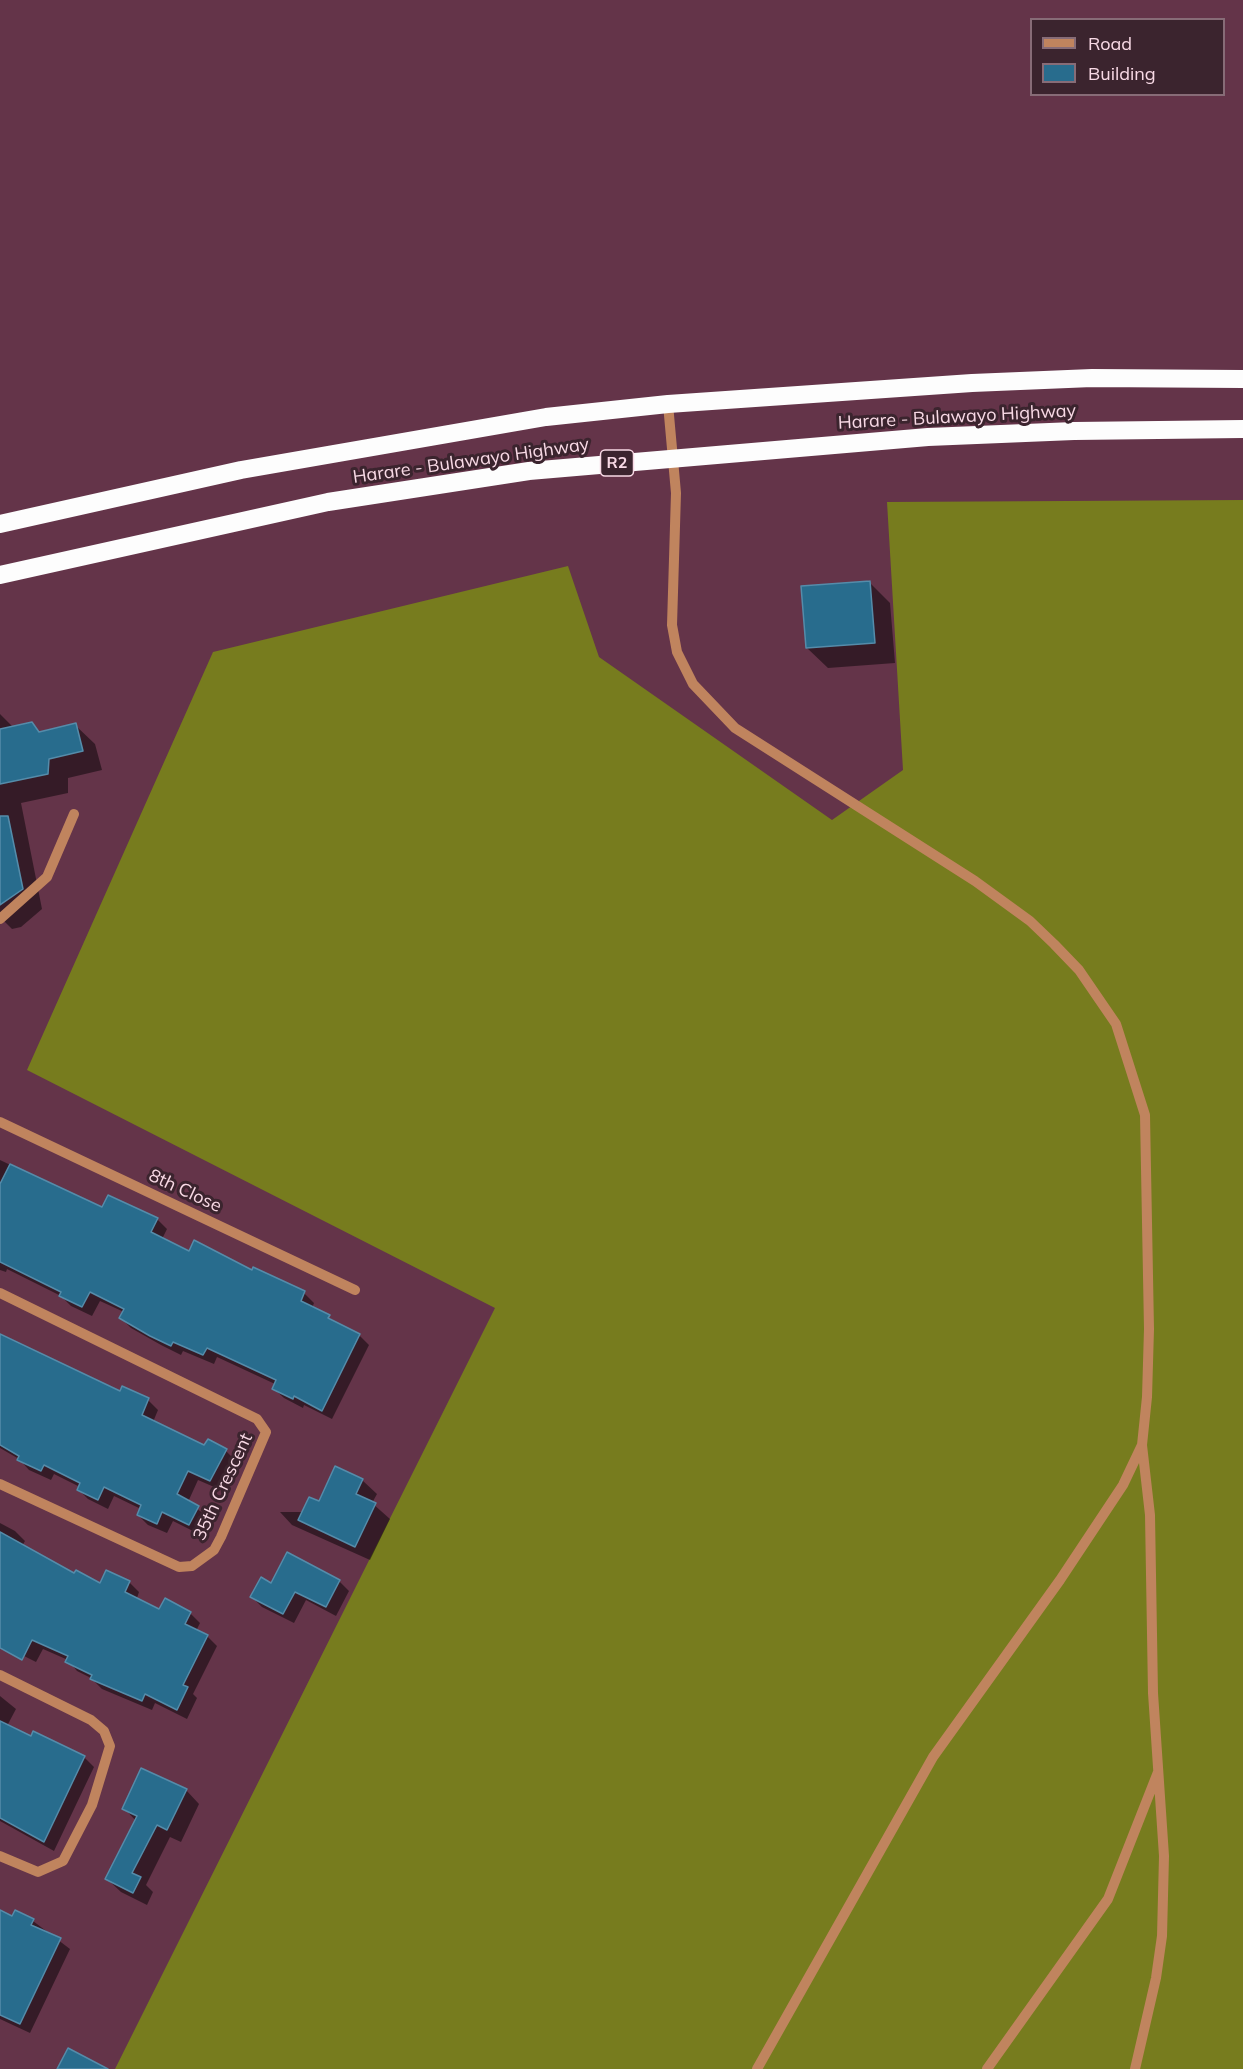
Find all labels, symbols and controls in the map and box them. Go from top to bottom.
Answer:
legend [1030,18,1225,96]
text: Road [1088,32,1132,55]
text: Building [1088,62,1156,85]
street label: Harare - Bulawayo Highway [837,400,1077,434]
street label: Harare - Bulawayo Highway [351,434,591,488]
road number: R2 [600,450,634,476]
street label: 8th Close [145,1165,225,1217]
street label: 35th Crescent [189,1430,257,1544]

